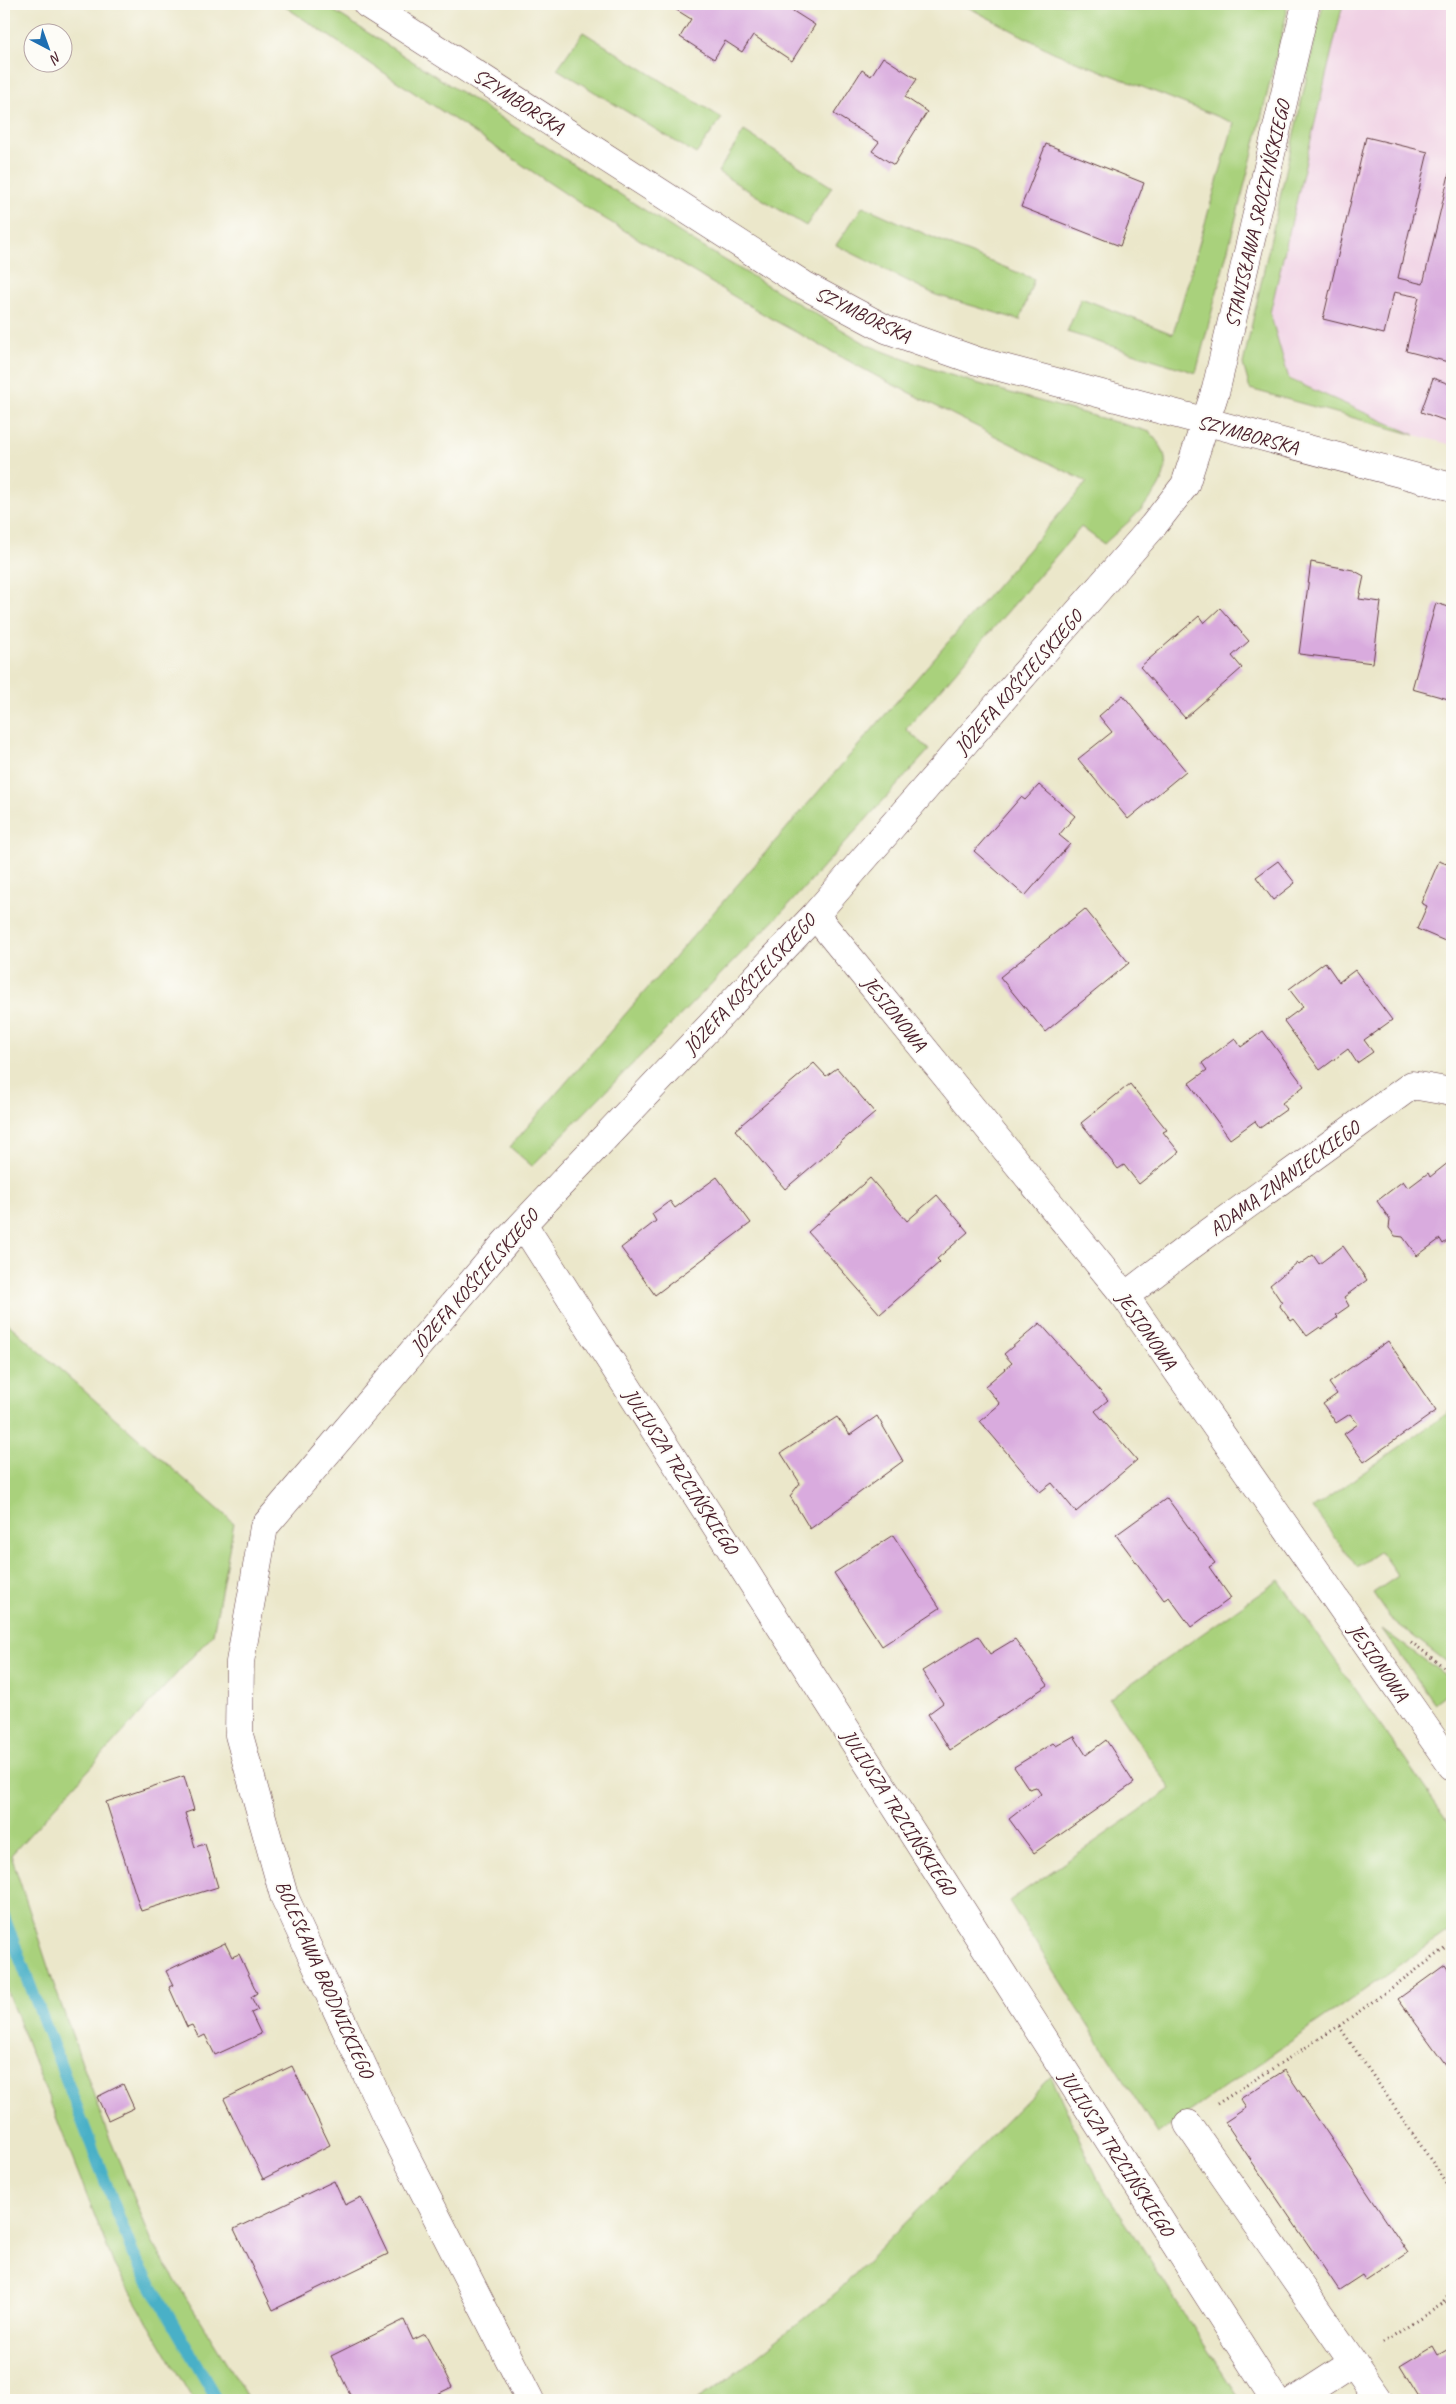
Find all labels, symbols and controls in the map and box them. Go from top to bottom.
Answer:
north arrow [22,22,72,72]
text: N [46,48,65,68]
street label: SZYMBORSKA [469,63,570,141]
street label: STANISŁAWA SROCZYŃSKIEGO [1219,96,1296,330]
street label: SZYMBORSKA [811,281,916,349]
street label: SZYMBORSKA [1195,409,1302,460]
street label: JÓZEFA KOŚCIELSKIEGO [948,603,1089,760]
street label: JÓZEFA KOŚCIELSKIEGO [677,907,822,1061]
street label: JESIONOWA [856,970,933,1057]
street label: ADAMA ZNANIECKIEGO [1204,1114,1366,1241]
street label: JÓZEFA KOŚCIELSKIEGO [404,1202,545,1359]
street label: JESIONOWA [1110,1286,1183,1375]
street label: JULIUSZA TRZCIŃSKIEGO [617,1383,745,1561]
street label: JESIONOWA [1342,1618,1415,1707]
street label: JULIUSZA TRZCIŃSKIEGO [835,1724,963,1902]
street label: BOLESŁAWA BRODNICKIEGO [270,1877,380,2084]
street label: JULIUSZA TRZCIŃSKIEGO [1053,2065,1181,2243]

